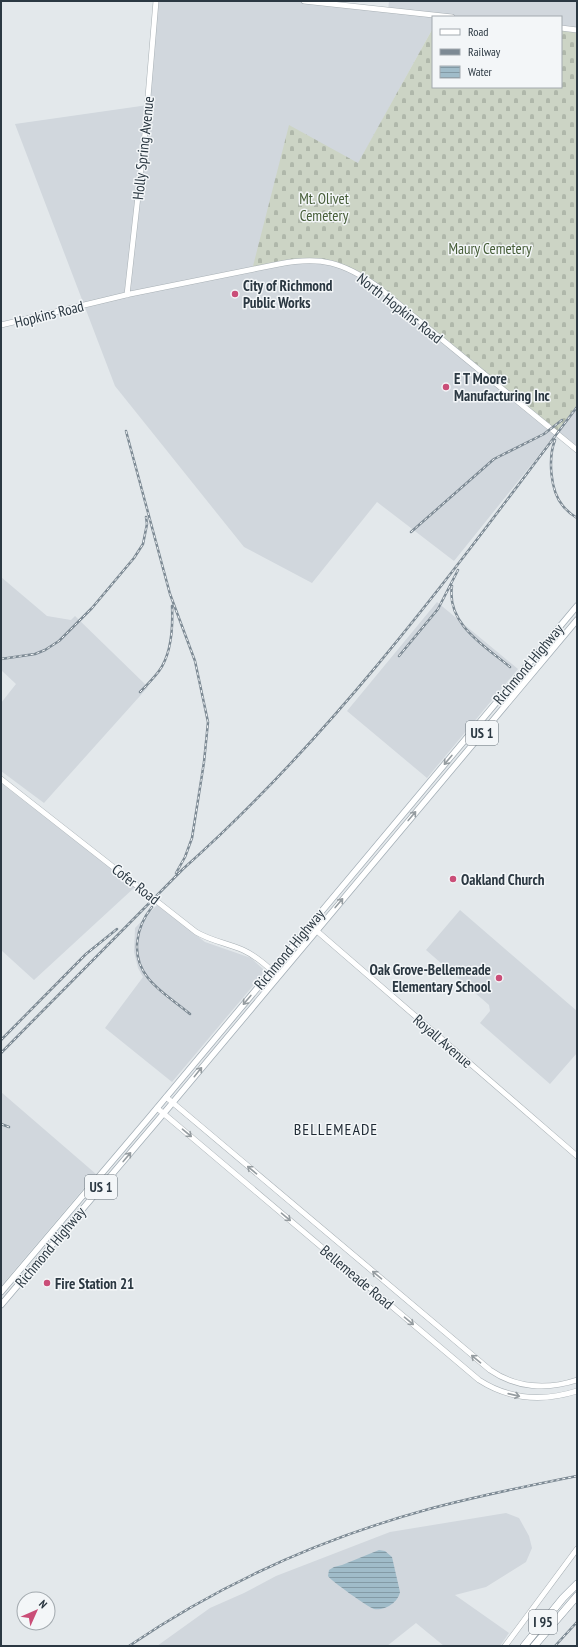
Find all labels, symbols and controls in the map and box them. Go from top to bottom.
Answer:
legend [432,16,562,88]
text: Road [468,24,488,39]
text: Railway [468,44,501,59]
text: Water [468,64,493,79]
street label: Holly Spring Avenue [128,95,158,201]
park label: Mt. Olivet Cemetery [299,189,349,225]
park label: Maury Cemetery [448,239,532,258]
street label: North Hopkins Road [353,269,447,347]
place label: City of Richmond Public Works [243,276,333,312]
marker: City of Richmond Public Works [230,289,240,299]
street label: Hopkins Road [12,296,86,332]
place label: E T Moore Manufacturing Inc [454,369,551,405]
marker: E T Moore Manufacturing Inc [441,382,451,392]
street label: Richmond Highway [489,619,568,708]
road number: US 1 [466,721,498,745]
one-way arrow [444,755,453,766]
one-way arrow [407,811,416,822]
street label: Cofer Road [108,859,164,909]
place label: Oakland Church [461,870,545,889]
marker: Oakland Church [448,874,458,884]
one-way arrow [335,898,344,909]
street label: Richmond Highway [250,904,329,993]
place label: Oak Grove-Bellemeade Elementary School [369,960,491,996]
marker: Oak Grove-Bellemeade Elementary School [494,973,504,983]
one-way arrow [243,995,252,1006]
street label: Royall Avenue [409,1010,477,1072]
one-way arrow [193,1067,202,1077]
district label: BELLEMEADE [294,1119,378,1139]
one-way arrow [182,1128,192,1137]
one-way arrow [122,1151,131,1162]
one-way arrow [247,1165,257,1174]
road number: US 1 [85,1175,117,1199]
street label: Richmond Highway [11,1202,90,1291]
one-way arrow [281,1212,292,1221]
street label: Bellemeade Road [316,1241,398,1313]
one-way arrow [371,1271,382,1280]
place label: Fire Station 21 [55,1274,134,1293]
marker: Fire Station 21 [42,1278,52,1288]
one-way arrow [404,1317,415,1326]
one-way arrow [471,1355,481,1364]
one-way arrow [508,1392,521,1400]
north arrow [16,1591,56,1631]
text: N [36,1597,50,1611]
road number: I 95 [529,1610,557,1634]

